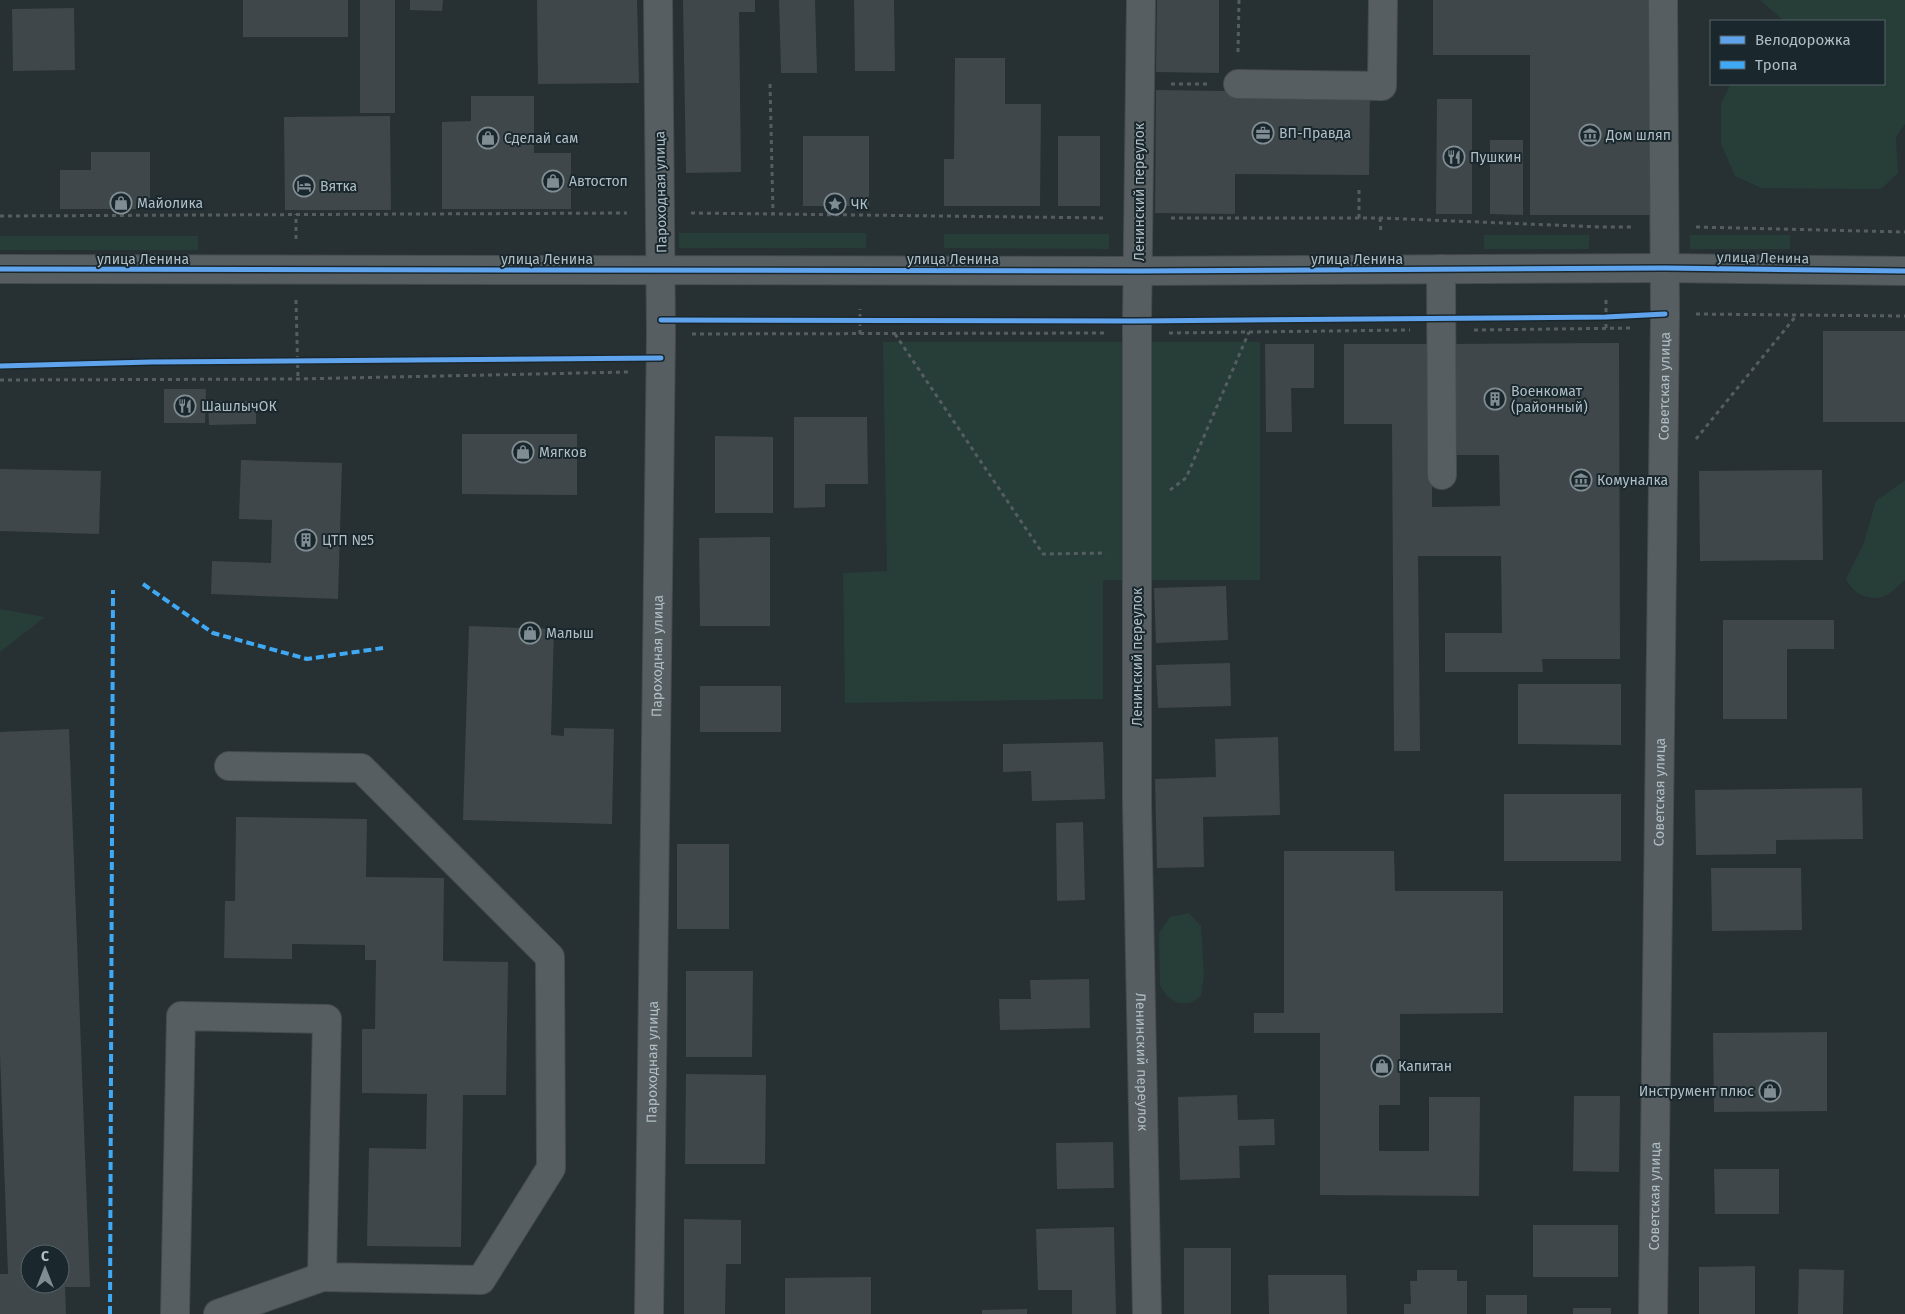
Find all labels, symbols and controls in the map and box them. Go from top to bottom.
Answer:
legend [1710,20,1885,85]
text: Велодорожка [1755,31,1851,49]
text: Тропа [1755,56,1797,74]
office icon: ВП-Правда [1251,121,1275,145]
street label: Ленинский переулок [1131,122,1148,261]
museum icon: Дом шляп [1578,123,1602,147]
place label: ВП-Правда [1279,125,1351,142]
shop icon: Сделай сам [476,126,500,150]
place label: Дом шляп [1605,127,1671,144]
place label: Сделай сам [504,130,578,147]
street label: Пароходная улица [651,131,671,253]
restaurant icon: Пушкин [1442,145,1466,169]
place label: Пушкин [1470,149,1521,166]
shop icon: Автостоп [541,169,565,193]
place label: Автостоп [569,173,628,190]
hotel icon: Вятка [292,174,316,198]
place label: Вятка [320,178,357,195]
shop icon: Майолика [109,191,133,215]
place icon: ЧК [823,192,847,216]
place label: Майолика [137,195,203,212]
place label: ЧК [851,196,869,213]
street label: улица Ленина [1717,249,1809,267]
street label: улица Ленина [97,251,189,268]
street label: улица Ленина [501,251,593,268]
street label: улица Ленина [907,251,999,268]
street label: улица Ленина [1311,251,1403,268]
street label: Советская улица [1655,332,1673,441]
place label: Военкомат (районный) [1511,383,1588,416]
building icon: Военкомат (районный) [1483,387,1507,411]
restaurant icon: ШашлычОК [173,394,197,418]
place label: ШашлычОК [201,398,277,415]
shop icon: Мягков [511,440,535,464]
place label: Мягков [539,444,587,461]
museum icon: Комуналка [1569,468,1593,492]
place label: Комуналка [1597,472,1668,489]
building icon: ЦТП №5 [294,528,318,552]
place label: ЦТП №5 [322,532,374,549]
street label: Ленинский переулок [1129,587,1146,726]
street label: Пароходная улица [648,595,666,717]
shop icon: Малыш [518,621,542,645]
place label: Малыш [546,625,594,642]
street label: Советская улица [1650,738,1668,846]
street label: Ленинский переулок [1132,993,1152,1132]
street label: Пароходная улица [643,1001,661,1123]
shop icon: Капитан [1370,1054,1394,1078]
place label: Капитан [1398,1058,1452,1075]
shop icon: Инструмент плюс [1758,1079,1782,1103]
place label: Инструмент плюс [1639,1083,1754,1100]
street label: Советская улица [1645,1142,1664,1250]
north arrow [20,1244,70,1294]
text: С [41,1248,49,1265]

